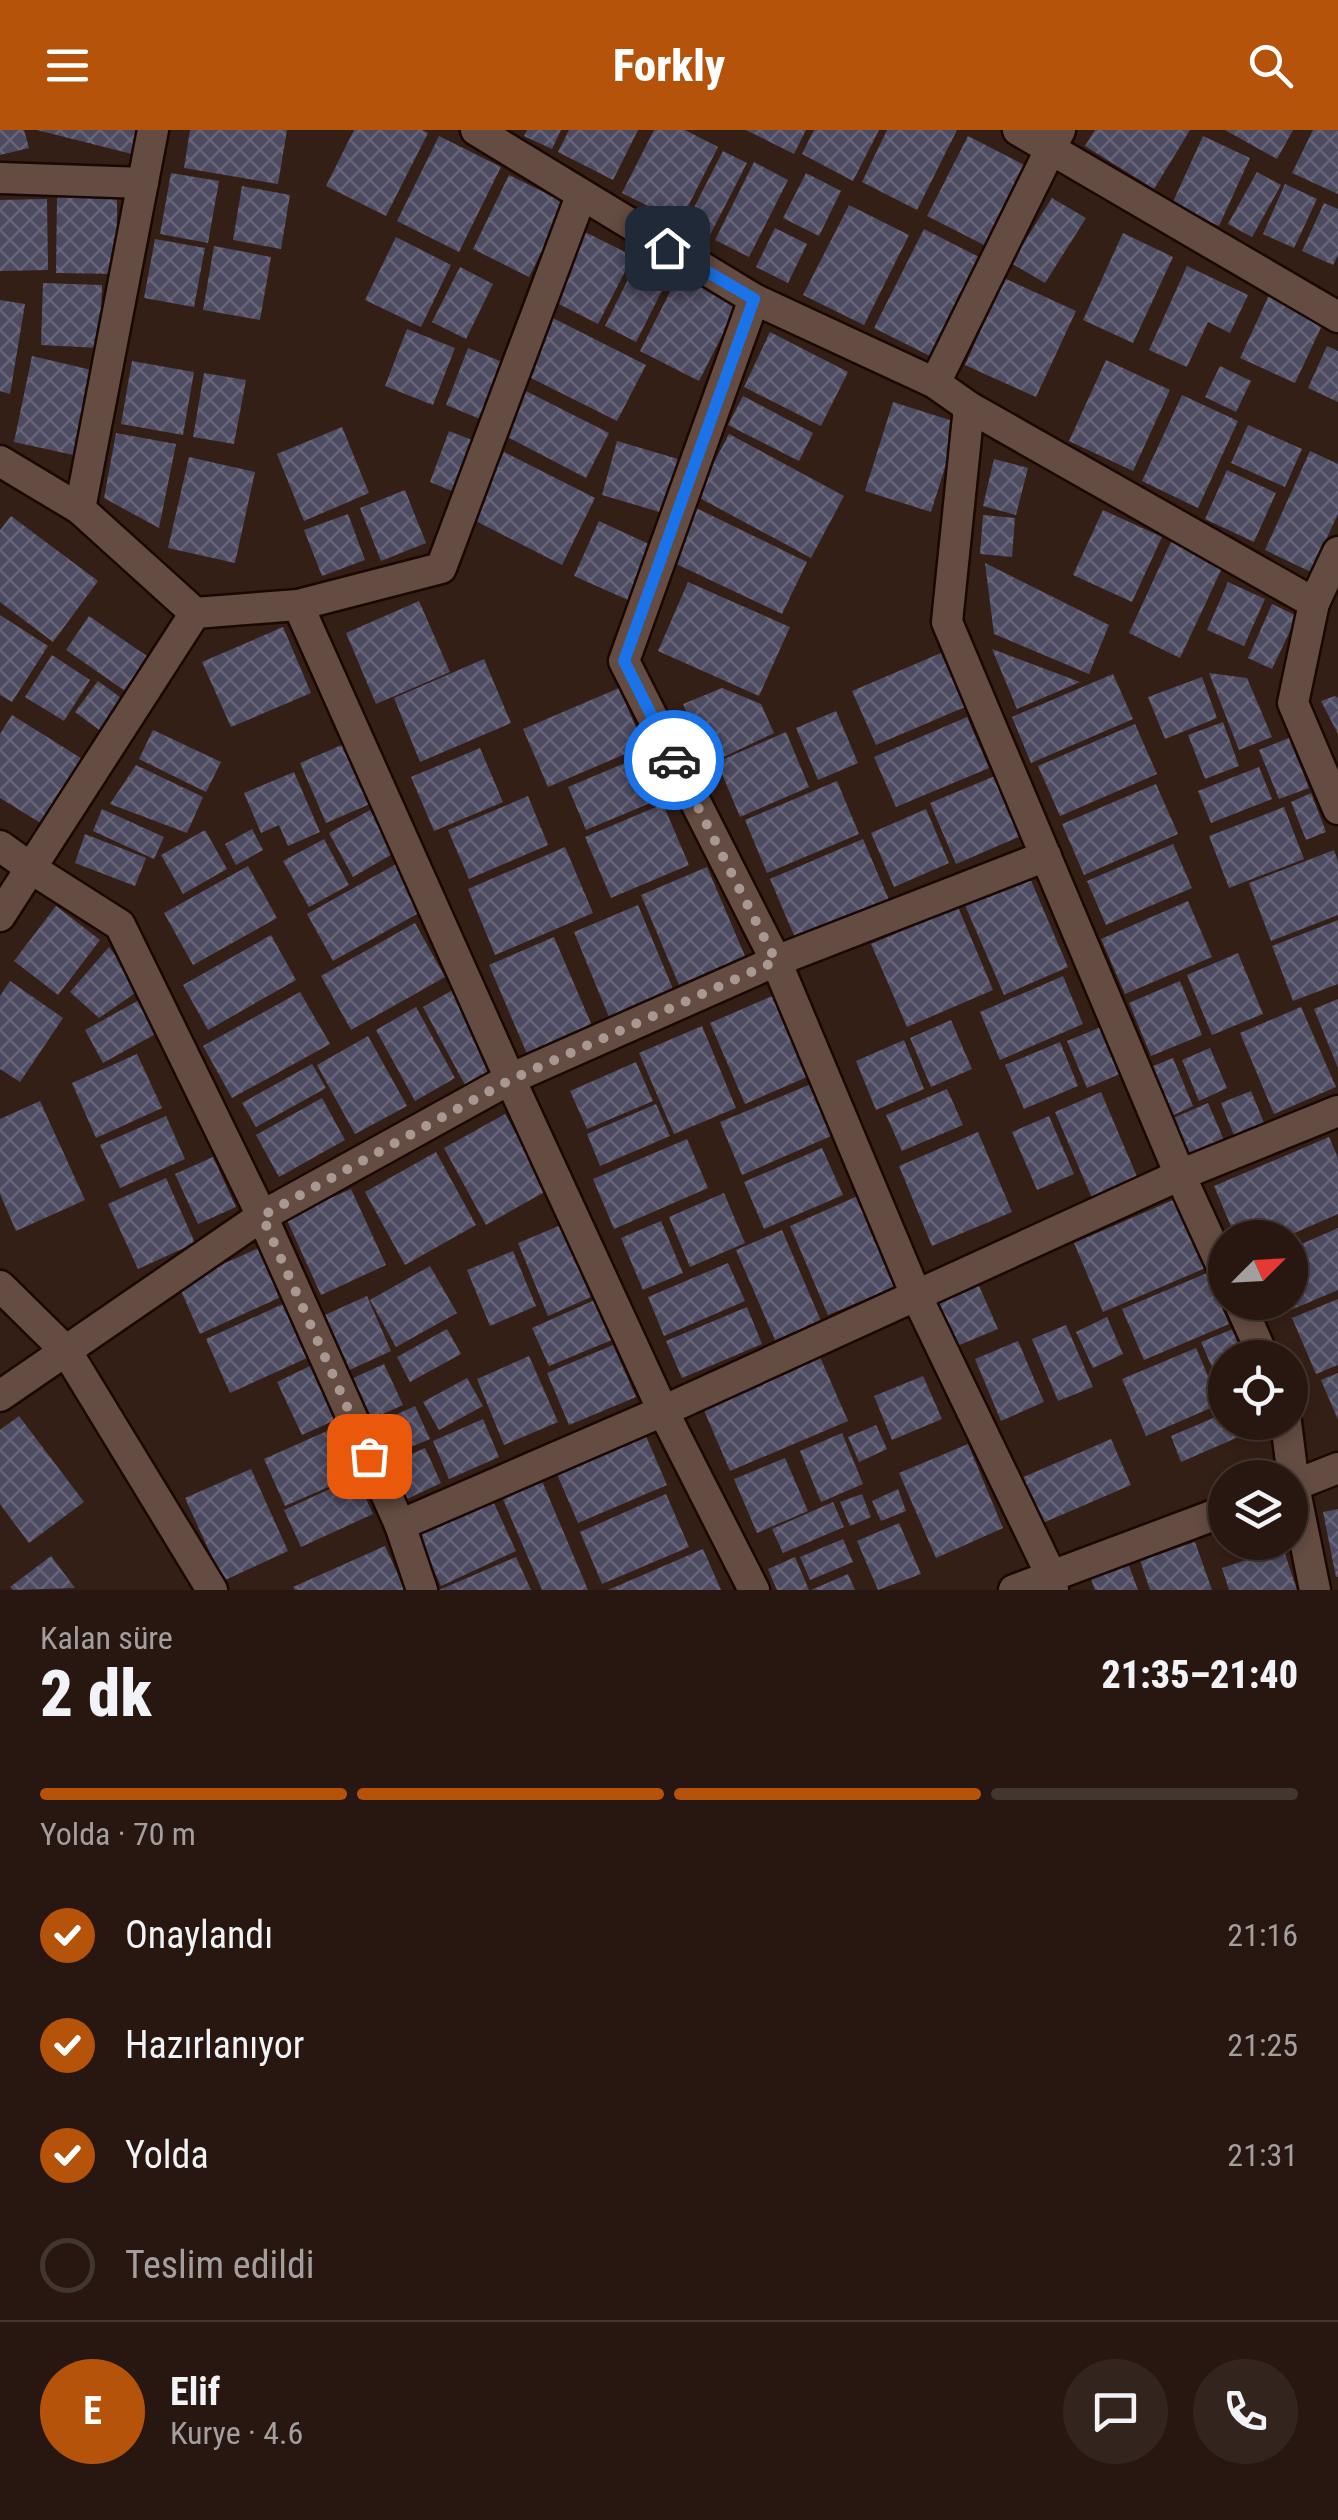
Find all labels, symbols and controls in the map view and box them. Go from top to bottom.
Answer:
icon: menu [40,38,95,93]
icon: search [1243,38,1298,93]
text: Forkly [613,39,725,92]
pin [625,206,710,291]
icon: home [640,221,695,276]
courier [624,710,724,810]
icon: car [647,733,702,788]
north arrow [1208,1220,1308,1320]
map controls [1208,1220,1308,1560]
button: locate [1208,1340,1308,1440]
pin [327,1414,412,1499]
icon: bag [342,1429,397,1484]
button: layers [1208,1460,1308,1560]
text: Kalan süre [40,1619,173,1657]
text: 21:35–21:40 [1101,1653,1298,1697]
text: 2 dk [40,1656,152,1732]
text: Yolda · 70 m [40,1815,196,1853]
icon: check [40,1908,95,1963]
text: Onaylandı [125,1913,273,1957]
text: 21:16 [1227,1916,1298,1954]
icon: check [40,2018,95,2073]
text: Hazırlanıyor [125,2023,304,2067]
text: 21:25 [1227,2026,1298,2064]
icon: check [40,2128,95,2183]
text: Yolda [125,2133,209,2177]
text: 21:31 [1227,2136,1298,2174]
text: Teslim edildi [125,2243,315,2287]
button: chat [1063,2359,1168,2464]
button: phone [1193,2359,1298,2464]
text: Elif [170,2370,220,2414]
text: E [83,2389,102,2433]
text: Kurye · 4.6 [170,2414,303,2452]

